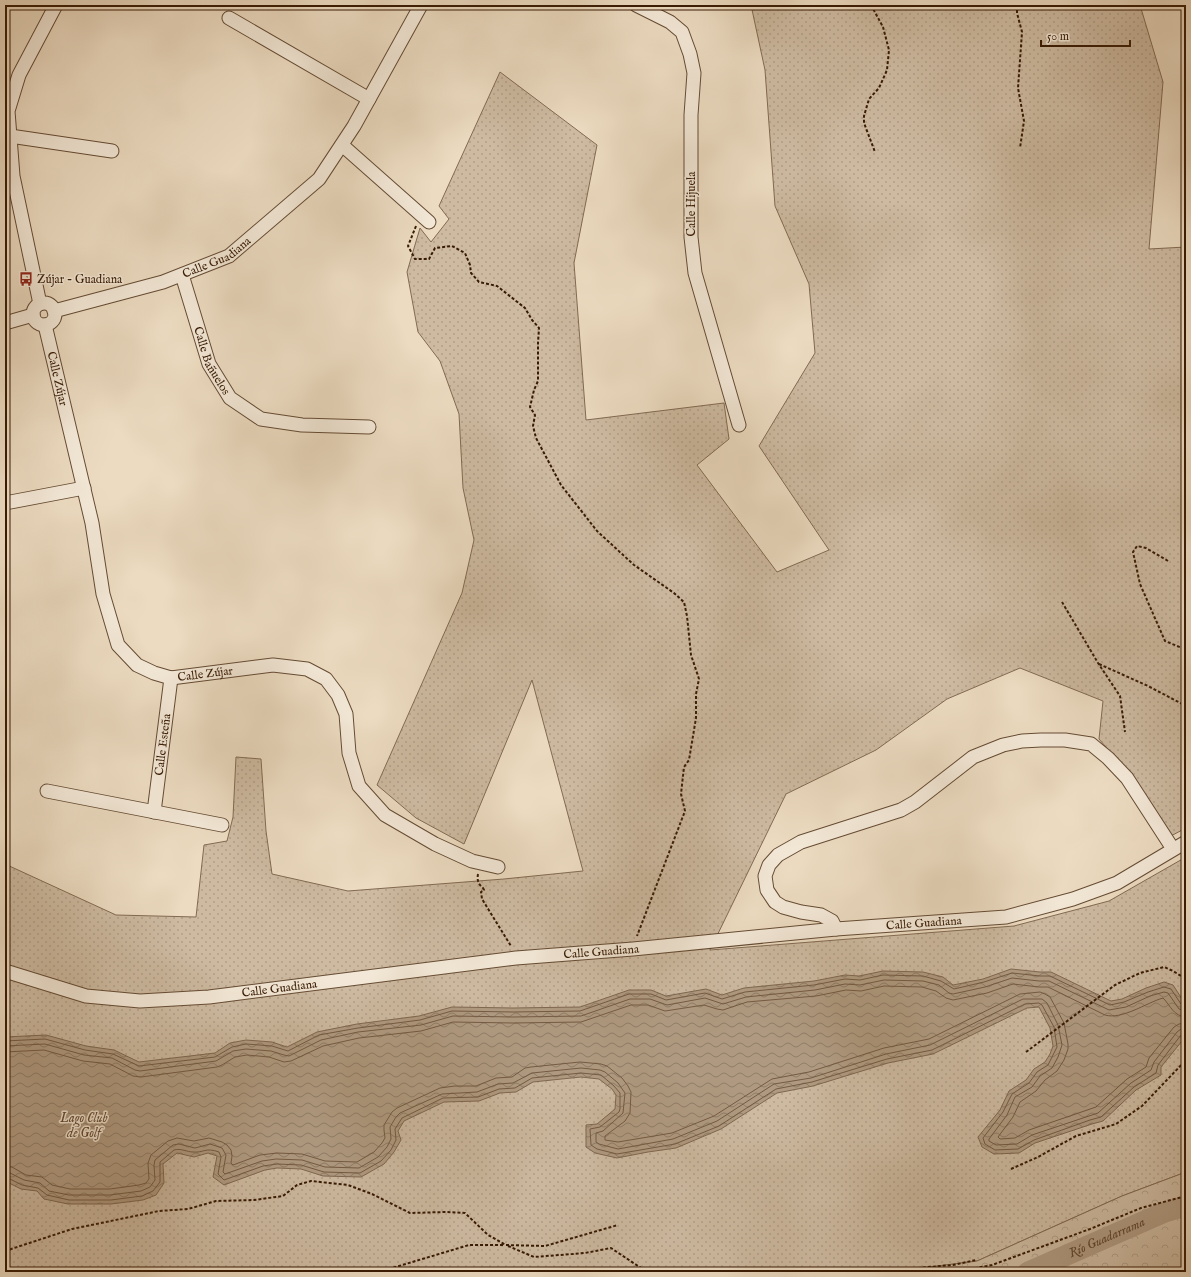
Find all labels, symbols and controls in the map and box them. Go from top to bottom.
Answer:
scale bar [1041,22,1130,48]
text: 50 m [1047,29,1069,44]
street label: Calle Hijuela [684,171,699,236]
street label: Calle Guadiana [180,233,254,281]
bus stop icon: Zújar - Guadiana [18,271,34,287]
place label: Zújar - Guadiana [37,272,123,287]
street label: Calle Bañuelos [191,325,234,398]
street label: Calle Zújar [44,350,72,408]
street label: Calle Zújar [177,663,234,685]
street label: Calle Esteña [151,712,174,776]
street label: Calle Guadiana [886,913,963,933]
street label: Calle Guadiana [563,941,640,962]
street label: Calle Guadiana [241,976,319,1000]
water label: Lago Club de Golf [59,1110,108,1142]
water label: Río Guadarrama [1066,1213,1148,1262]

